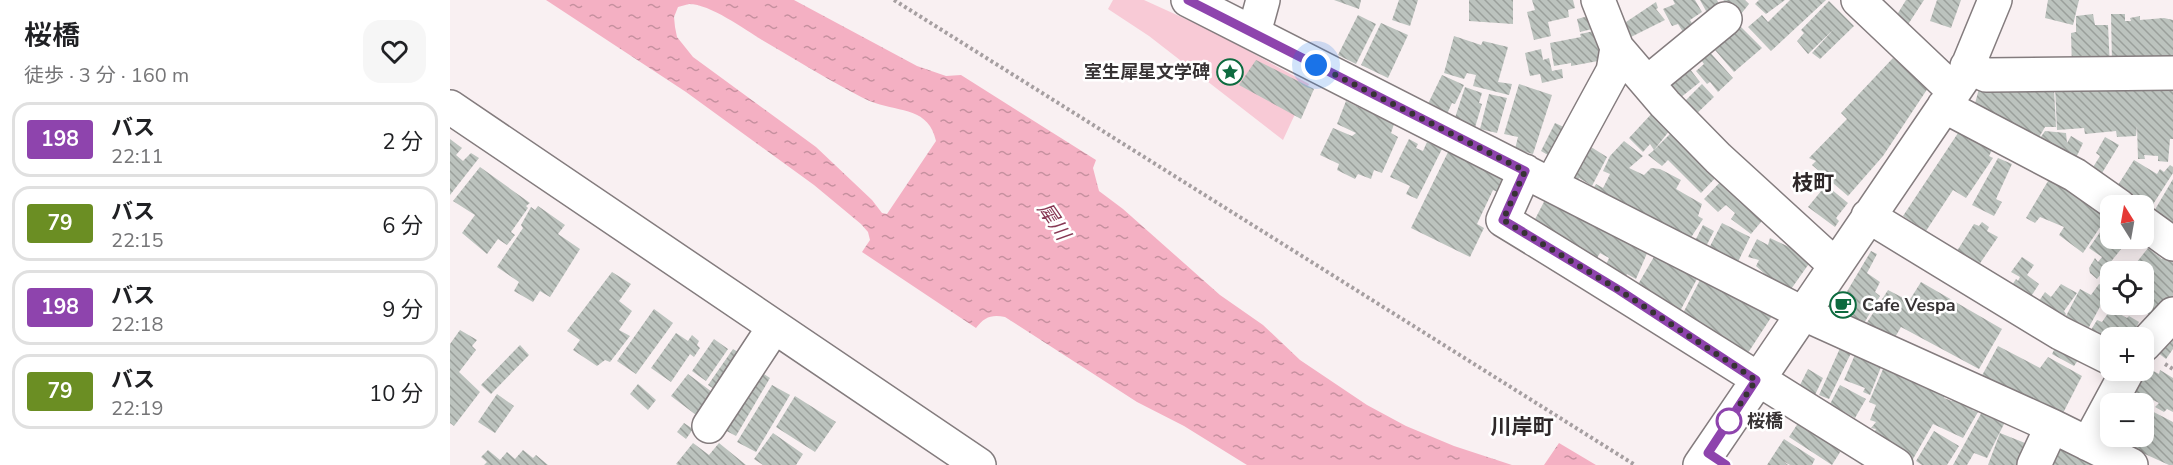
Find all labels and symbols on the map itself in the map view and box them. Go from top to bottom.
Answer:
your location [1301,50,1331,80]
place icon: 室生犀星文学碑 [1215,57,1245,87]
place label: 室生犀星文学碑 [1084,60,1210,84]
district label: 枝町 [1792,169,1834,197]
north arrow [2100,195,2154,249]
water label: 犀川 [1031,197,1077,247]
cafe icon: Cafe Vespa [1828,290,1858,320]
place label: Cafe Vespa [1862,293,1956,317]
marker: 桜橋 [1716,408,1742,434]
place label: 桜橋 [1747,409,1783,433]
district label: 川岸町 [1491,413,1554,441]

